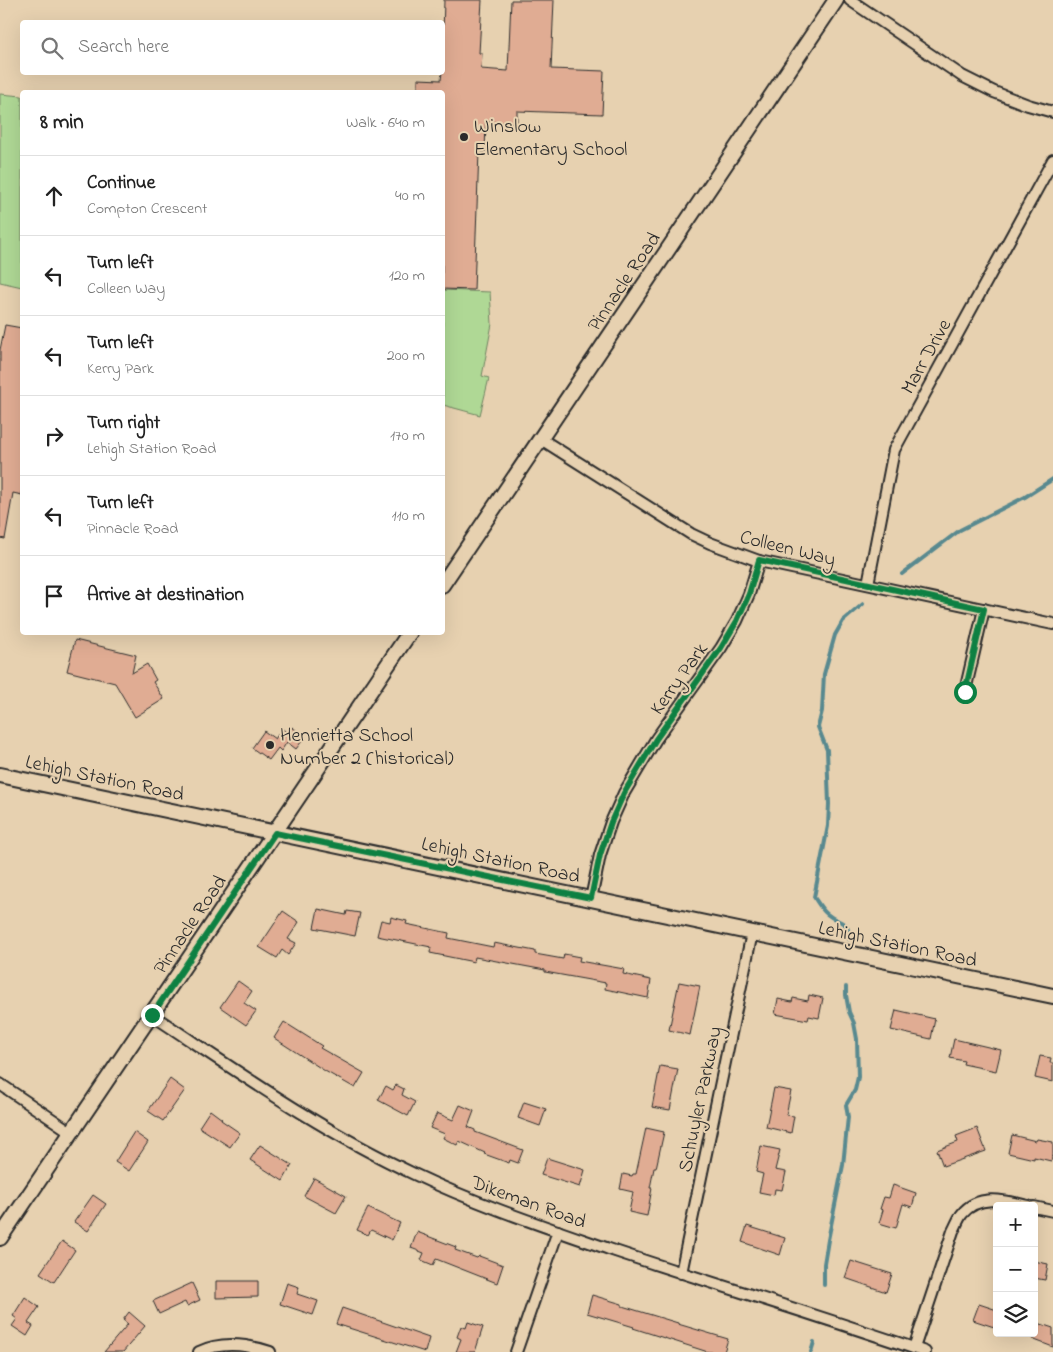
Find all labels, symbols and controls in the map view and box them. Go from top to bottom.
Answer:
search box [20,20,445,75]
icon: search [38,34,66,62]
text: Search here [78,34,169,61]
text: 8 min [40,108,84,138]
text: Walk · 640 m [346,111,425,135]
place label: Winslow Elementary School [474,113,627,165]
marker: Winslow Elementary School [458,131,470,143]
text: Continue [87,170,155,197]
icon: ahead [40,182,68,210]
text: 40 m [395,184,425,208]
text: Compton Crescent [87,197,207,221]
street label: Pinnacle Road [581,227,669,338]
text: Turn left [87,250,154,277]
icon: left [40,262,68,290]
text: 120 m [389,264,425,288]
text: Colleen Way [87,277,165,301]
street label: Marr Drive [895,314,960,400]
text: Turn left [87,330,154,357]
icon: left [40,342,68,370]
text: 200 m [387,344,425,368]
text: Kerry Park [87,357,154,381]
text: Turn right [87,410,160,437]
icon: right [40,422,68,450]
text: 170 m [390,424,425,448]
text: Lehigh Station Road [87,437,216,461]
text: Turn left [87,490,154,517]
icon: left [40,502,68,530]
text: 110 m [391,504,425,528]
text: Pinnacle Road [87,517,178,541]
street label: Colleen Way [736,524,838,575]
icon: arrive [40,582,68,610]
text: Arrive at destination [87,582,244,609]
street label: Kerry Park [644,637,716,722]
route start [954,681,977,704]
place label: Henrietta School Number 2 (historical) [280,722,454,774]
marker: Henrietta School Number 2 (historical) [264,739,276,751]
street label: Lehigh Station Road [22,748,187,811]
street label: Lehigh Station Road [418,830,583,893]
street label: Pinnacle Road [147,870,235,981]
street label: Lehigh Station Road [815,914,980,977]
route end [141,1004,164,1027]
street label: Schuyler Parkway [672,1024,731,1175]
street label: Dikeman Road [466,1169,590,1238]
map controls [993,1202,1038,1337]
button: + [993,1202,1038,1247]
button: − [993,1247,1038,1292]
button: layers [993,1292,1038,1337]

